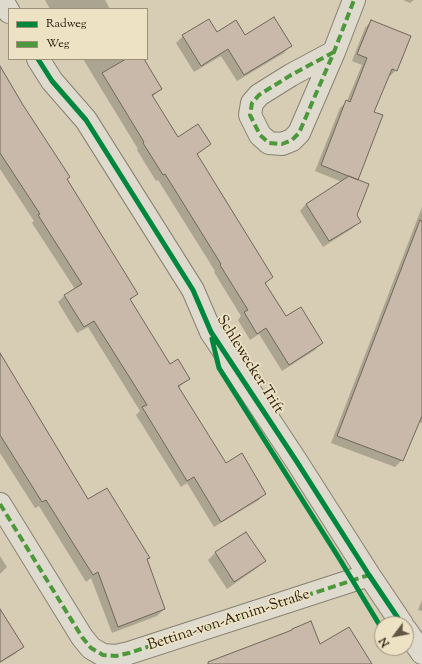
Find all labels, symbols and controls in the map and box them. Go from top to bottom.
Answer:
legend [8,8,148,60]
text: Radweg [46,15,87,33]
text: Weg [46,35,70,53]
street label: Schlewecker Trift [211,312,287,418]
street label: Bettina-von-Arnim-Straße [146,586,312,656]
north arrow [374,616,414,656]
text: N [376,634,394,650]

